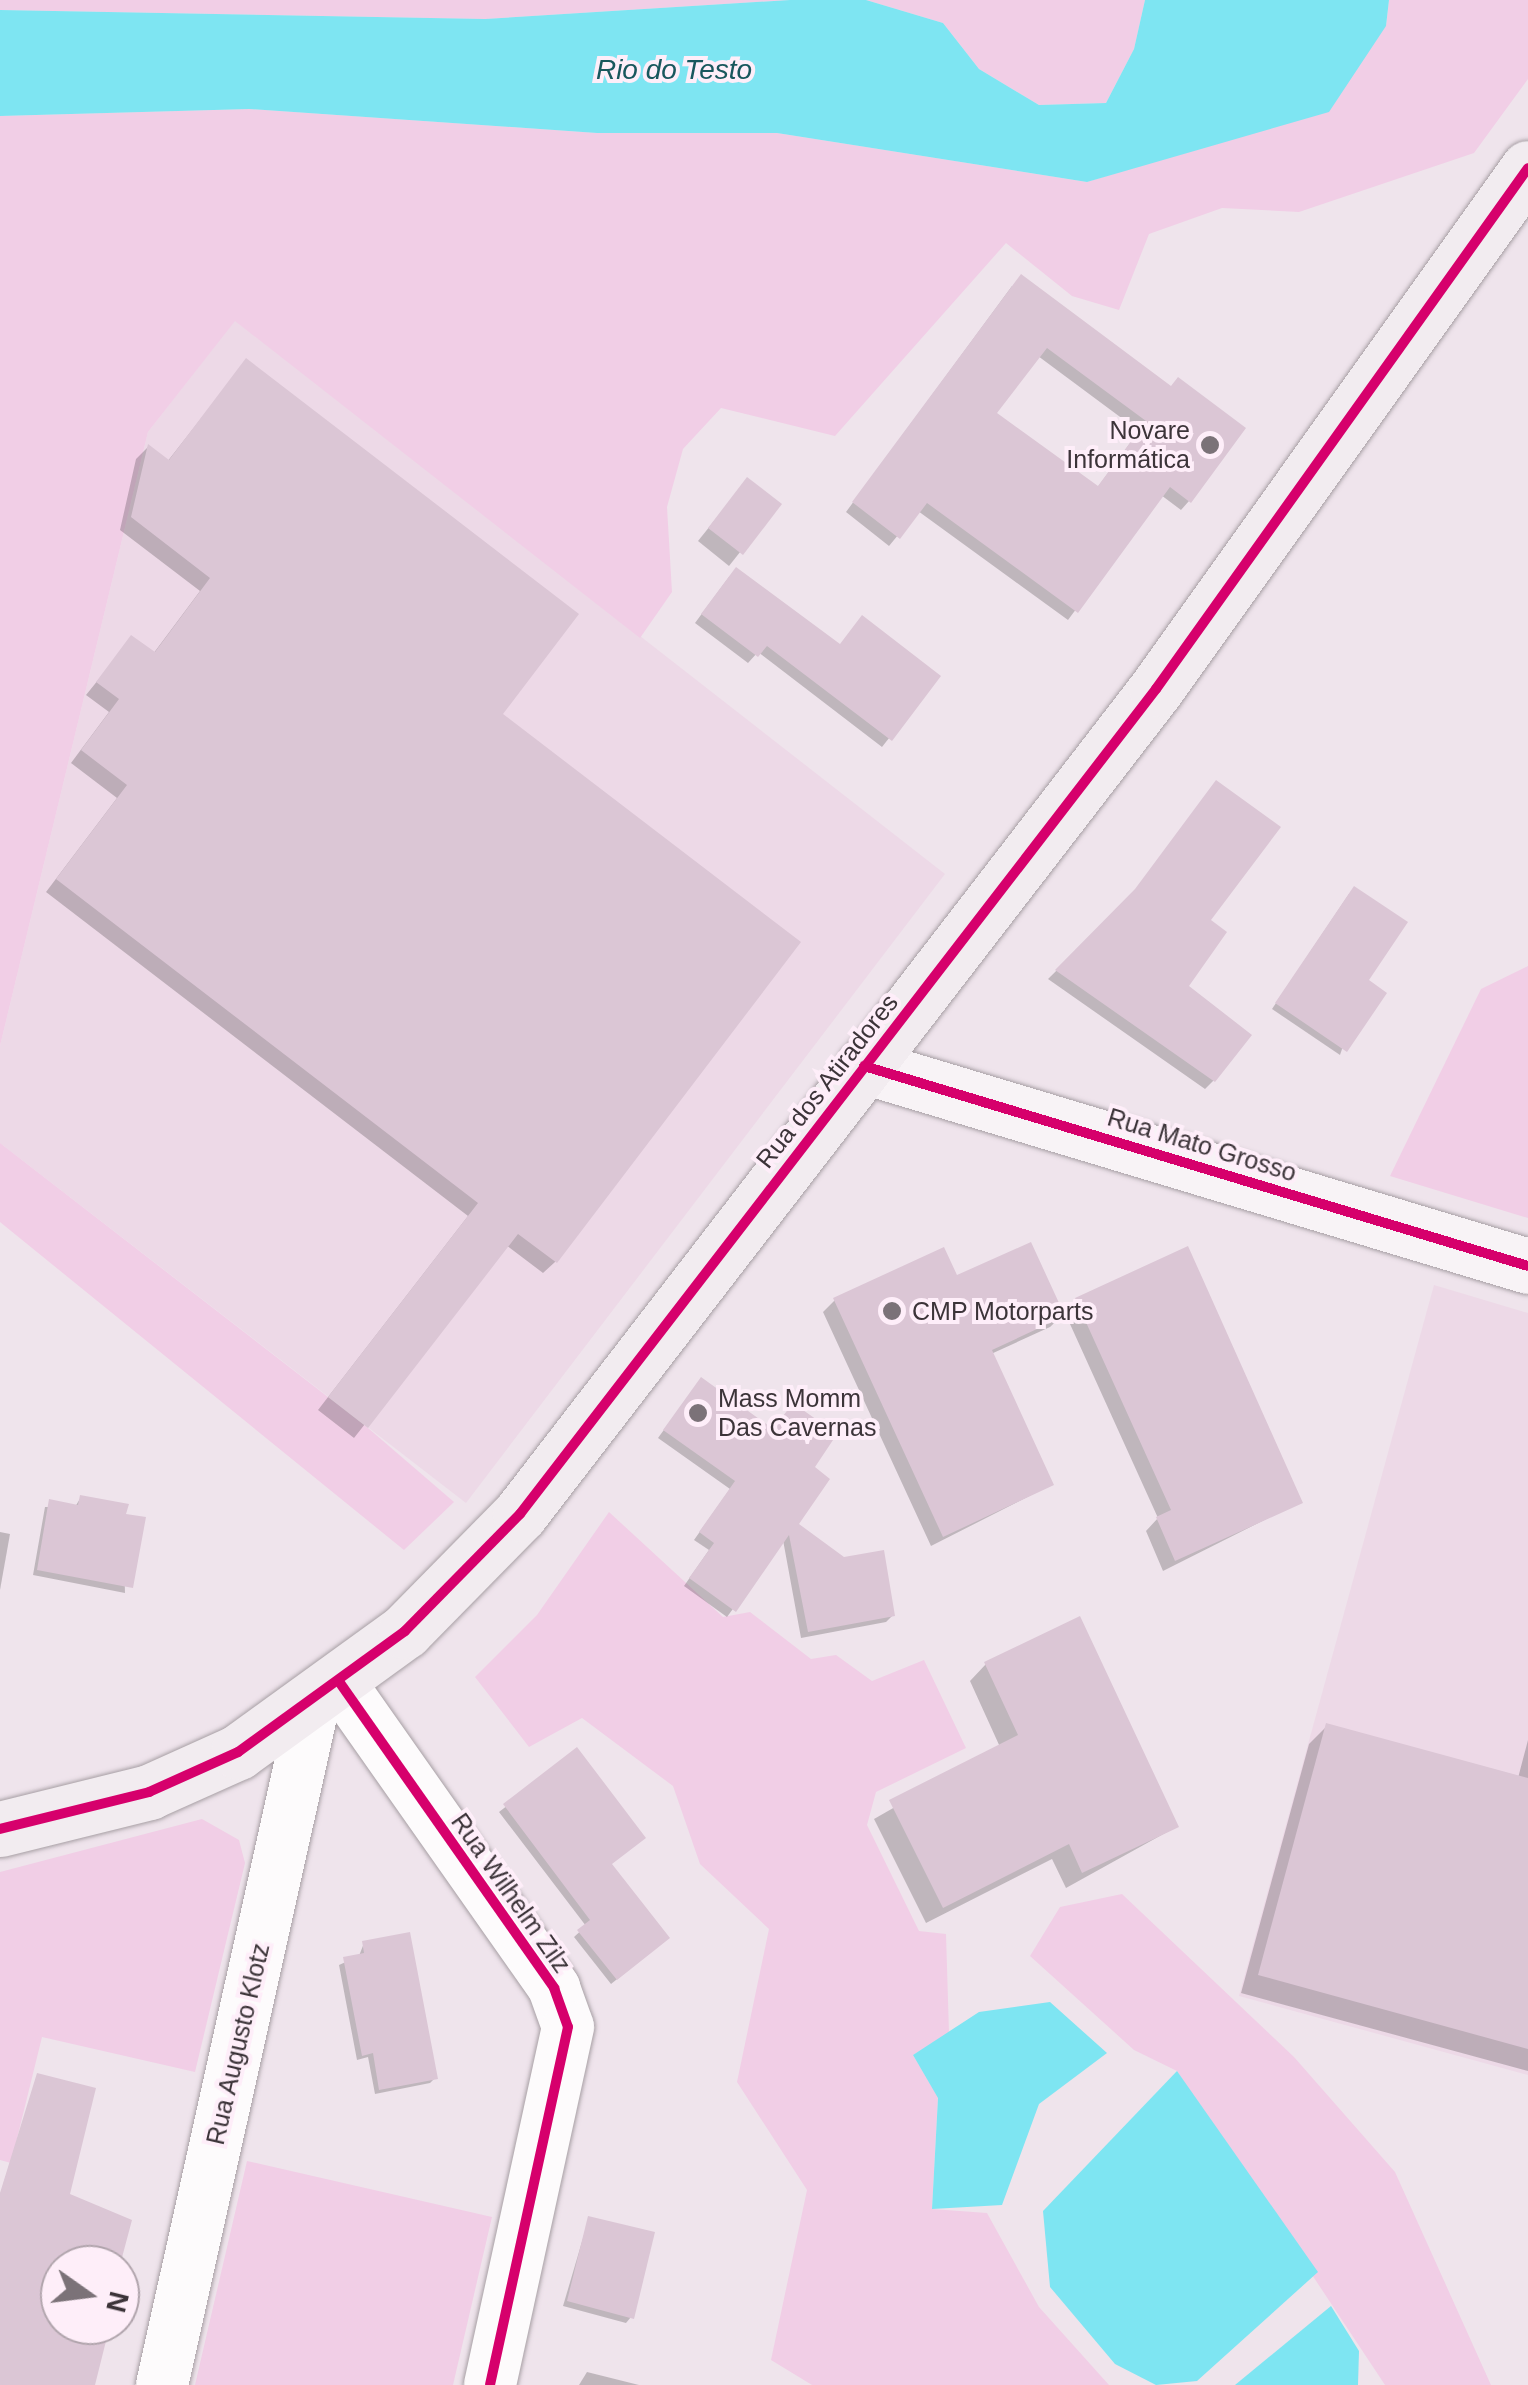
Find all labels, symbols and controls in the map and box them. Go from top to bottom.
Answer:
water label: Rio do Testo [596,53,752,87]
place label: Novare Informática [1066,416,1190,475]
marker: Novare Informática [1199,434,1221,456]
street label: Rua dos Atiradores [749,987,905,1175]
street label: Rua Mato Grosso [1104,1102,1300,1188]
place label: CMP Motorparts [912,1296,1094,1326]
marker: CMP Motorparts [881,1300,903,1322]
place label: Mass Momm Das Cavernas [718,1384,876,1443]
marker: Mass Momm Das Cavernas [687,1402,709,1424]
street label: Rua Wilhelm Zilz [445,1808,577,1978]
street label: Rua Augusto Klotz [200,1940,276,2148]
north arrow [40,2245,140,2345]
text: N [100,2288,135,2315]

